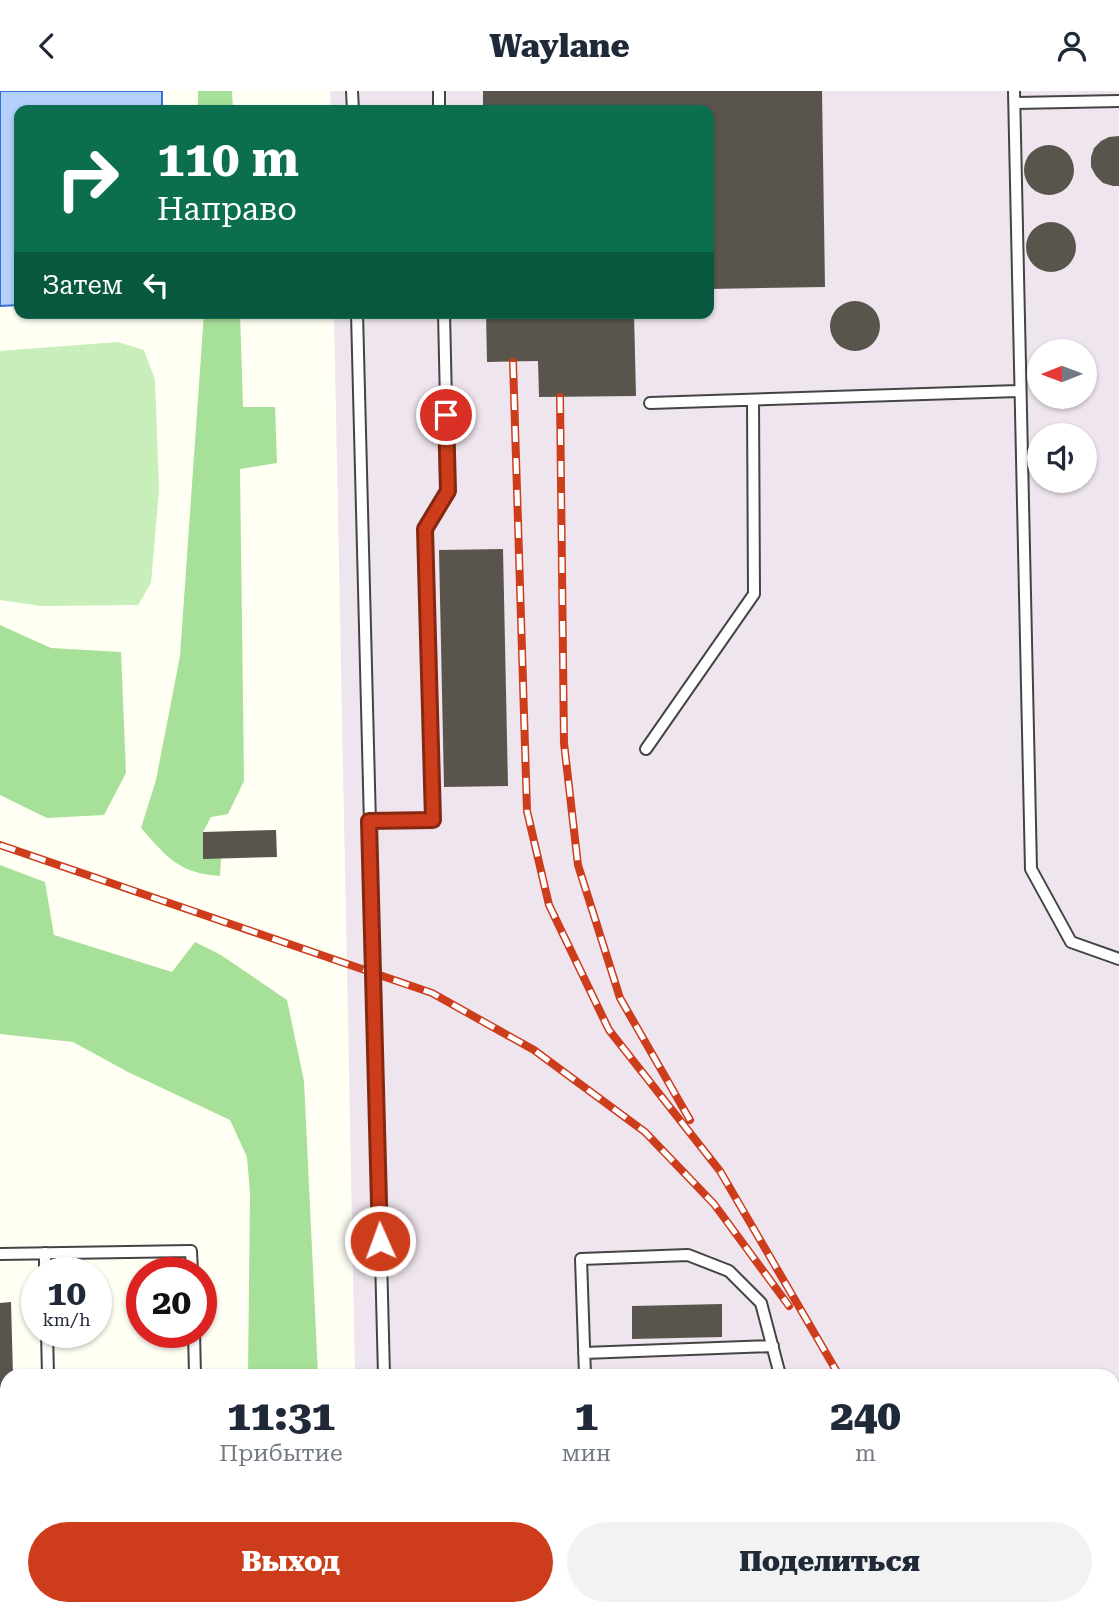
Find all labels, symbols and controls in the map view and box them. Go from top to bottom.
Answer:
icon: back [28,27,66,65]
text: Waylane [489,27,630,65]
icon: person [1053,27,1091,65]
text: 110 m [157,131,299,188]
icon: right [42,133,133,224]
text: Направо [157,190,297,228]
icon: left [137,266,175,304]
text: Затем [42,270,123,300]
north arrow [1027,339,1097,409]
map controls [1027,339,1097,493]
pin [416,385,476,445]
icon: arrive [427,396,465,434]
button: sound [1027,423,1097,493]
position arrow [343,1204,417,1278]
speed limit sign: 20 [126,1257,217,1348]
text: 10 [47,1273,86,1314]
text: km/h [42,1309,91,1330]
text: 11:31 [227,1391,335,1440]
text: 1 [575,1391,598,1440]
text: 240 [830,1391,901,1440]
text: Прибытие [219,1440,343,1467]
text: мин [562,1440,611,1467]
text: m [855,1440,876,1467]
button: Выход [28,1522,553,1602]
button: Поделиться [567,1522,1092,1602]

